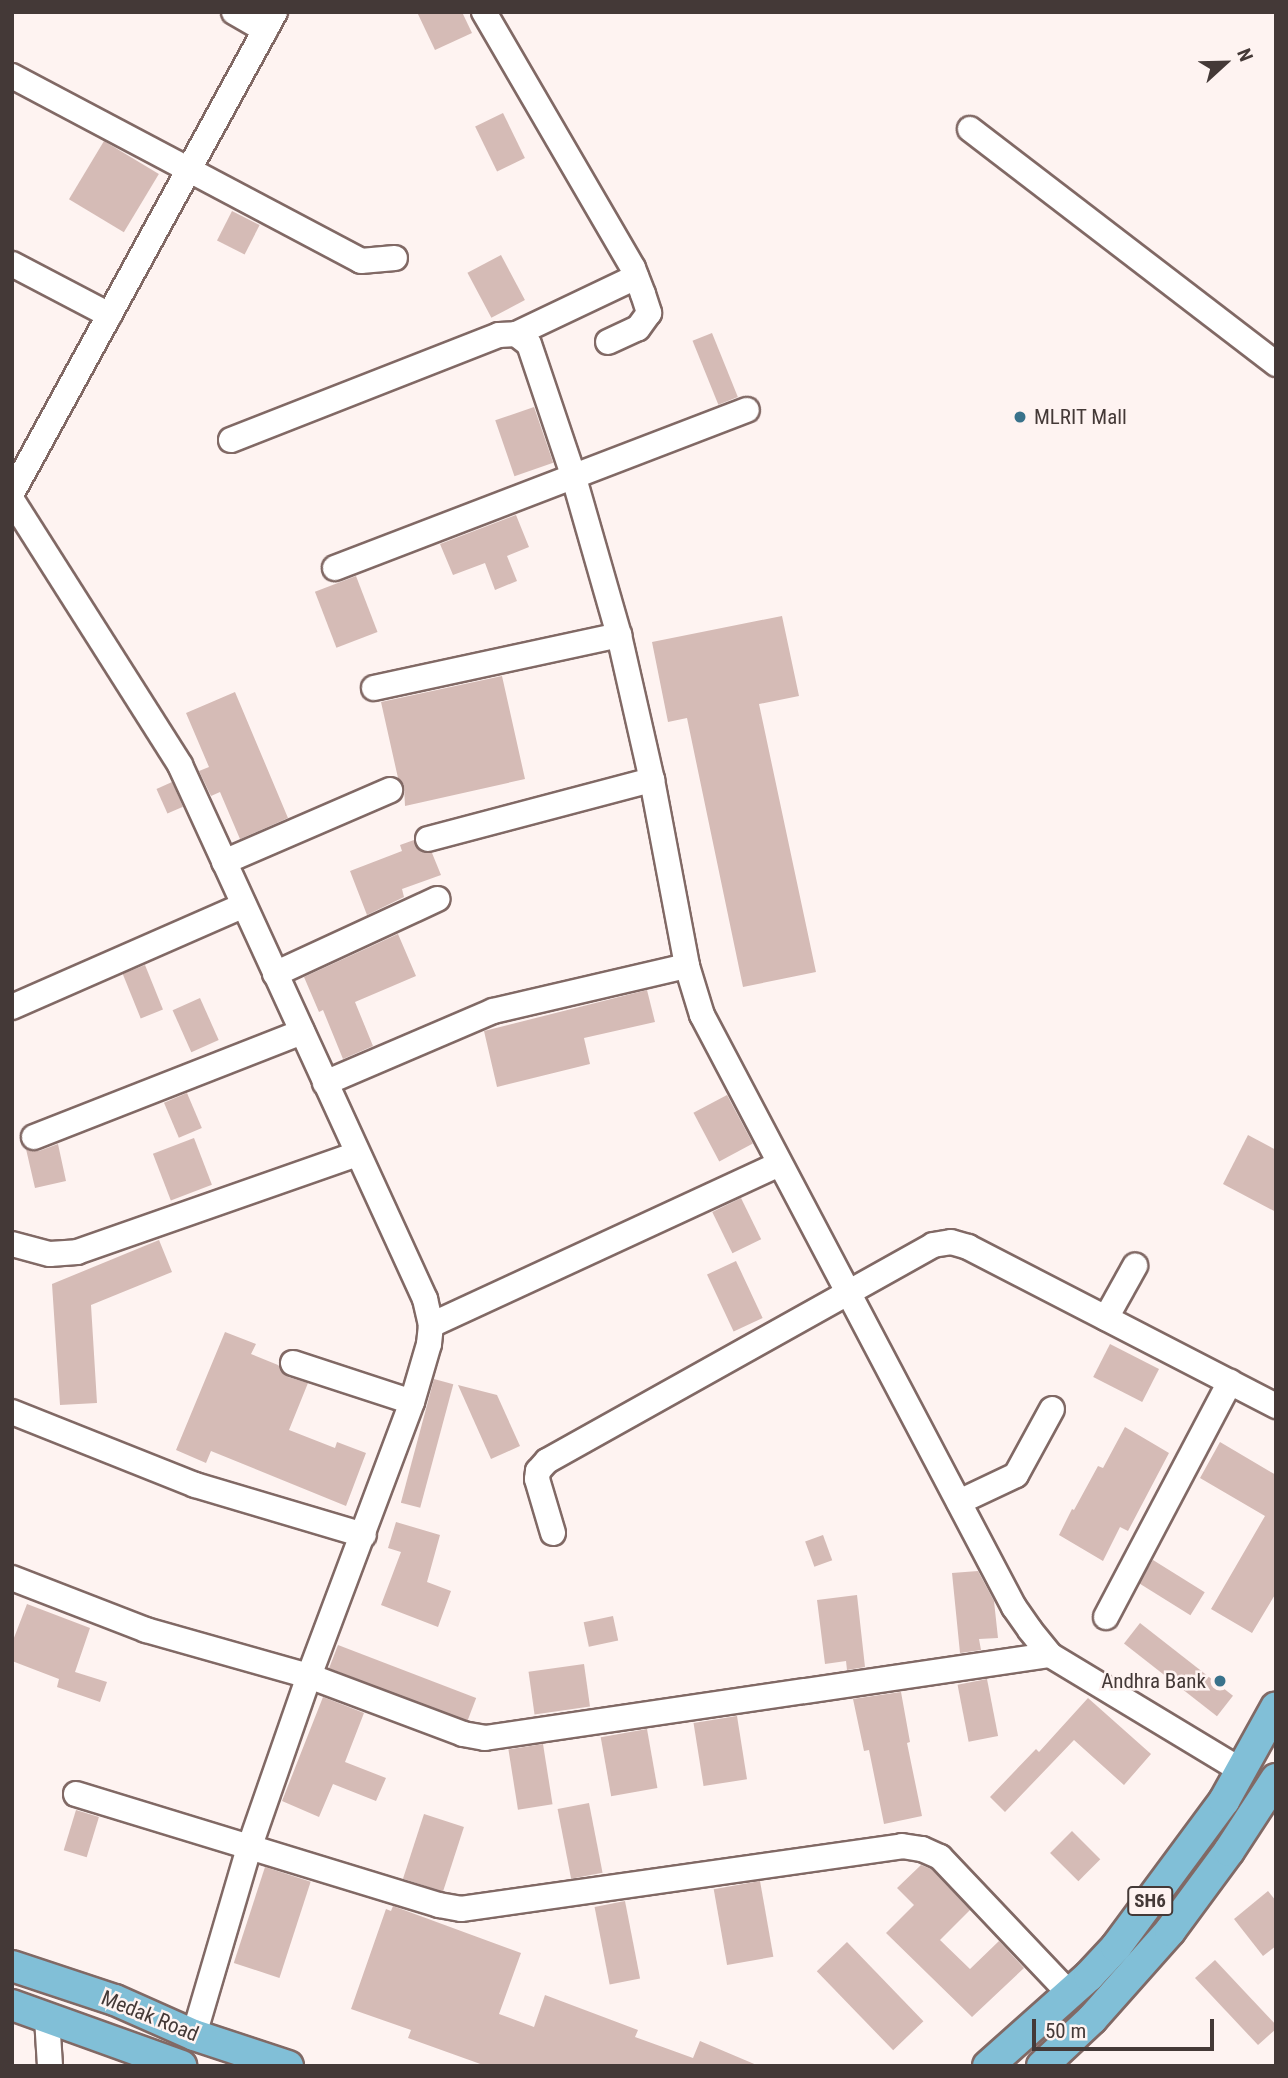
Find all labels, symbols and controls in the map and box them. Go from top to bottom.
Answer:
north arrow [1190,28,1260,98]
text: N [1232,45,1258,65]
place label: MLRIT Mall [1034,404,1127,430]
marker: MLRIT Mall [1012,409,1028,425]
place label: Andhra Bank [1101,1668,1206,1694]
marker: Andhra Bank [1212,1673,1228,1689]
road number: SH6 [1126,1885,1174,1916]
street label: Medak Road [98,1985,202,2047]
scale bar [1036,2004,1218,2048]
text: 50 m [1045,2019,1086,2043]

